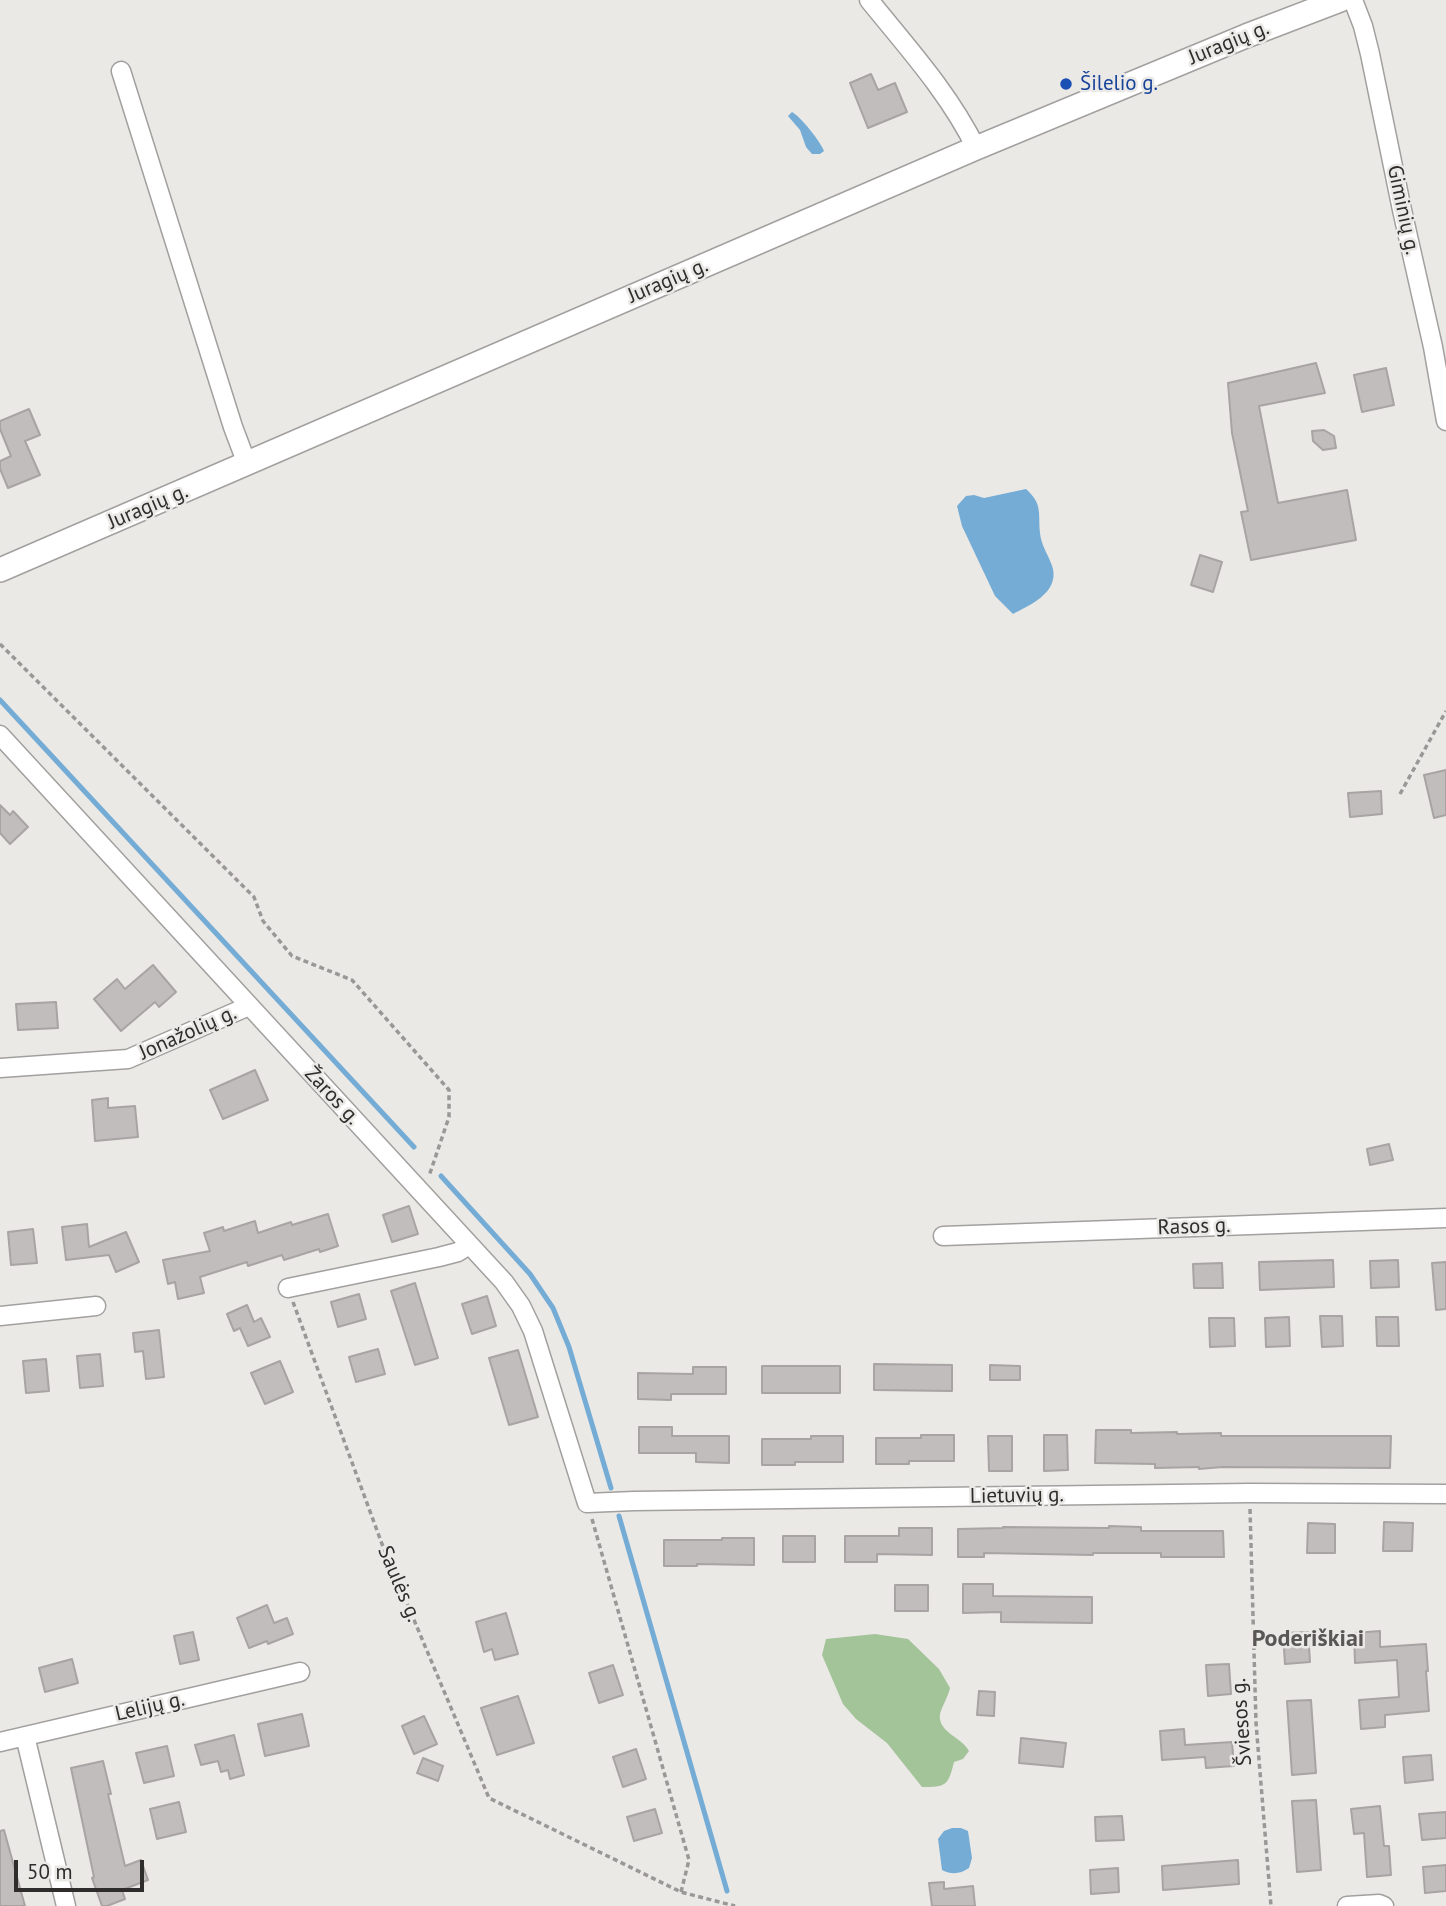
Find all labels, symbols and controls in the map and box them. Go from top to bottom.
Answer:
street label: Juragių g. [1185,15,1273,71]
place label: Šilelio g. [1080,71,1158,97]
marker: Šilelio g. [1058,76,1074,92]
street label: Giminių g. [1381,163,1425,257]
street label: Juragių g. [624,253,712,309]
street label: Juragių g. [104,479,192,535]
street label: Jonažolių g. [135,1000,241,1066]
street label: Žaros g. [299,1062,365,1130]
street label: Rasos g. [1157,1213,1231,1241]
street label: Lietuvių g. [970,1483,1064,1509]
street label: Saulės g. [372,1542,426,1626]
district label: Poderiškiai [1252,1625,1364,1653]
street label: Šviesos g. [1226,1677,1258,1767]
street label: Lelijų g. [113,1687,187,1727]
scale bar [18,1846,147,1890]
text: 50 m [27,1858,73,1885]

